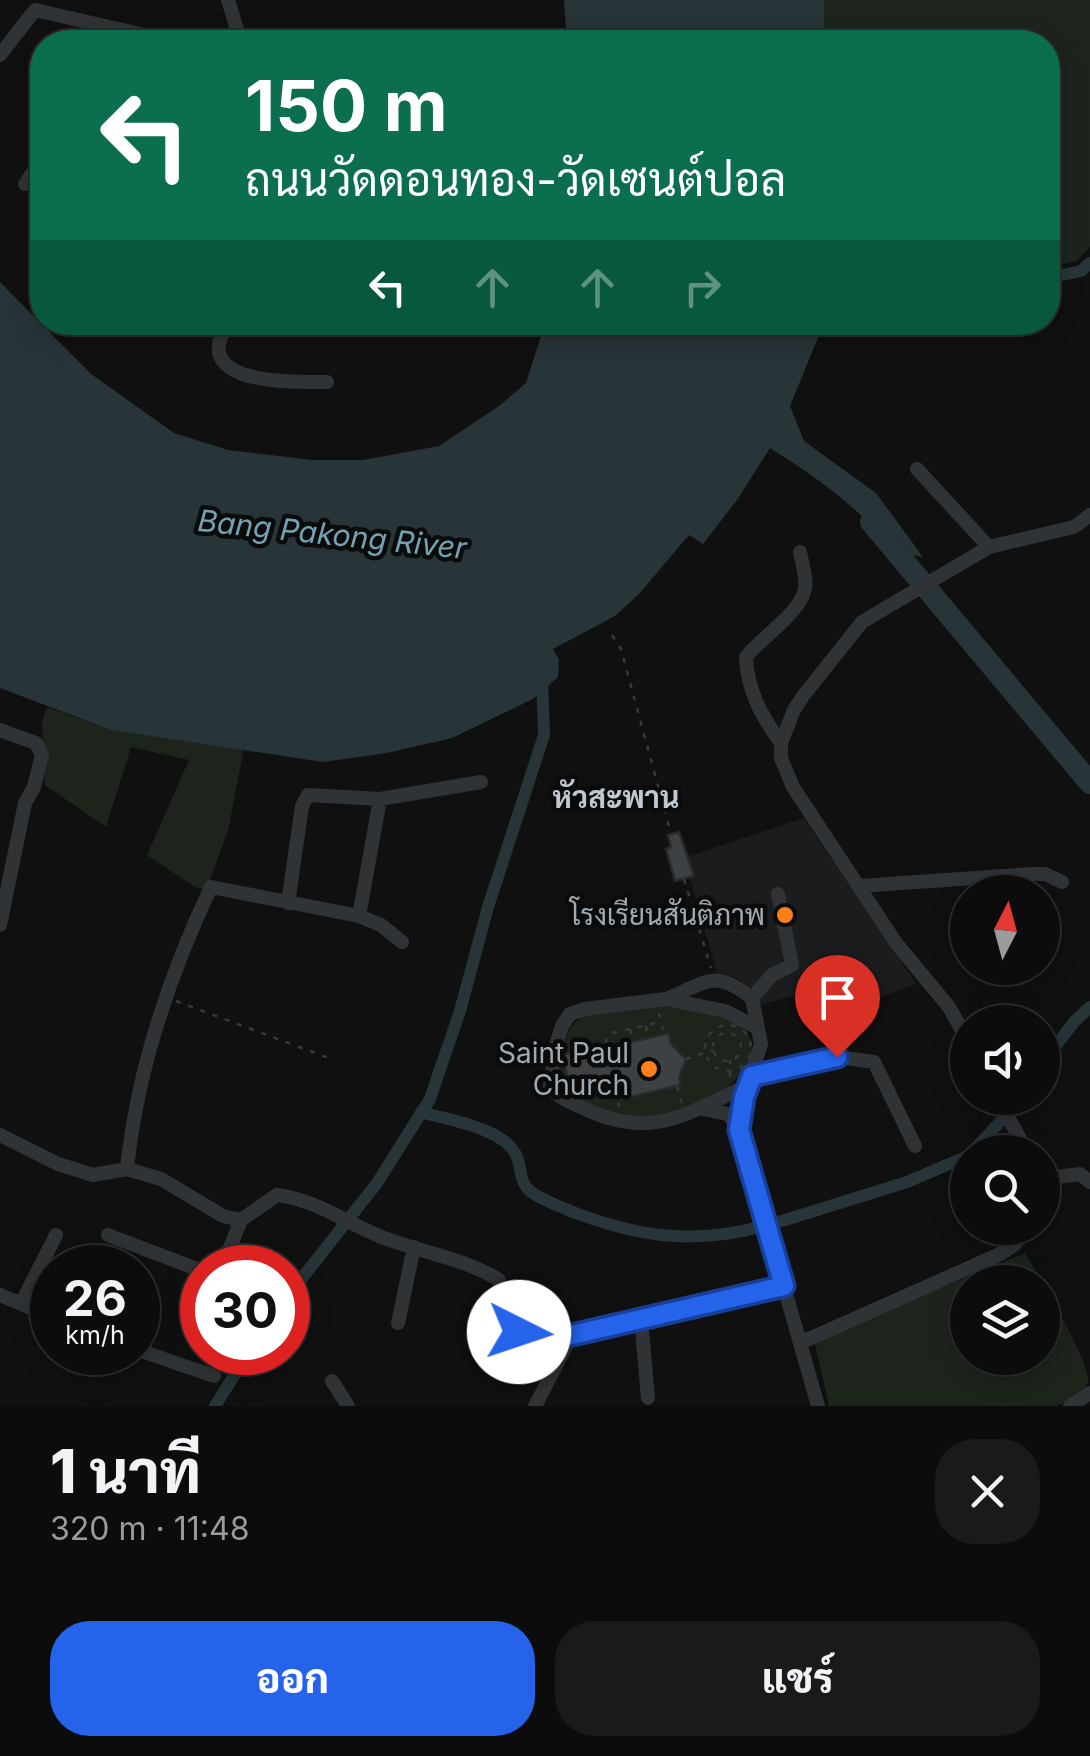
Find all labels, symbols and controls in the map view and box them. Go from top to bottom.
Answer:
text: 150 m [245,63,448,148]
icon: left [80,70,210,200]
text: ถนนวัดดอนทอง-วัดเซนต์ปอล [245,152,786,207]
icon: left [360,260,415,315]
icon: ahead [465,260,520,315]
icon: ahead [570,260,625,315]
icon: right [675,260,730,315]
water label: Bang Pakong River [196,502,469,566]
district label: หัวสะพาน [553,779,679,815]
north arrow [950,875,1060,985]
map controls [950,875,1060,1375]
place label: โรงเรียนสันติภาพ [568,896,765,932]
marker: โรงเรียนสันติภาพ [774,904,796,926]
pin [795,955,880,1058]
icon: arrive [810,970,865,1025]
button: sound [950,1005,1060,1115]
place label: Saint Paul Church [498,1036,629,1102]
marker: Saint Paul Church [638,1058,660,1080]
button: search [950,1135,1060,1245]
speed limit sign: 30 [180,1245,310,1375]
button: layers [950,1265,1060,1375]
text: 26 [63,1268,127,1328]
position arrow [467,1280,571,1384]
text: km/h [65,1320,125,1350]
text: 1 นาที [50,1435,201,1507]
button: close [935,1439,1040,1544]
text: 320 m · 11:48 [50,1509,249,1548]
button: ออก [50,1621,535,1736]
button: แชร์ [555,1621,1040,1736]

